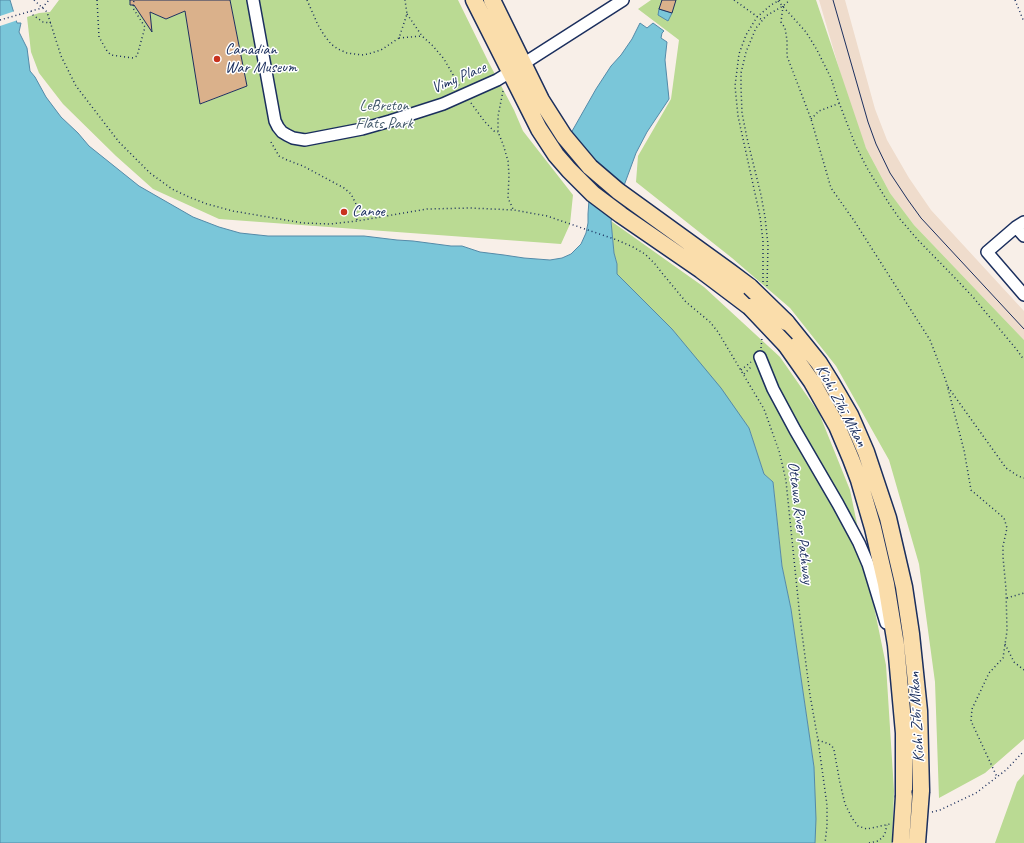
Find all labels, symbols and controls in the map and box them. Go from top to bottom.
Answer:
place label: Canadian War Museum [225,40,297,78]
marker: Canadian War Museum [212,54,222,64]
street label: Vimy Place [429,58,489,98]
park label: LeBreton Flats Park [355,96,413,134]
place label: Canoe [352,202,385,222]
marker: Canoe [339,207,349,217]
street label: Kichi Zībī Mīkan [811,361,871,451]
street label: Ottawa River Pathway [783,461,817,585]
street label: Kichi Zībī Mīkan [905,671,929,763]

